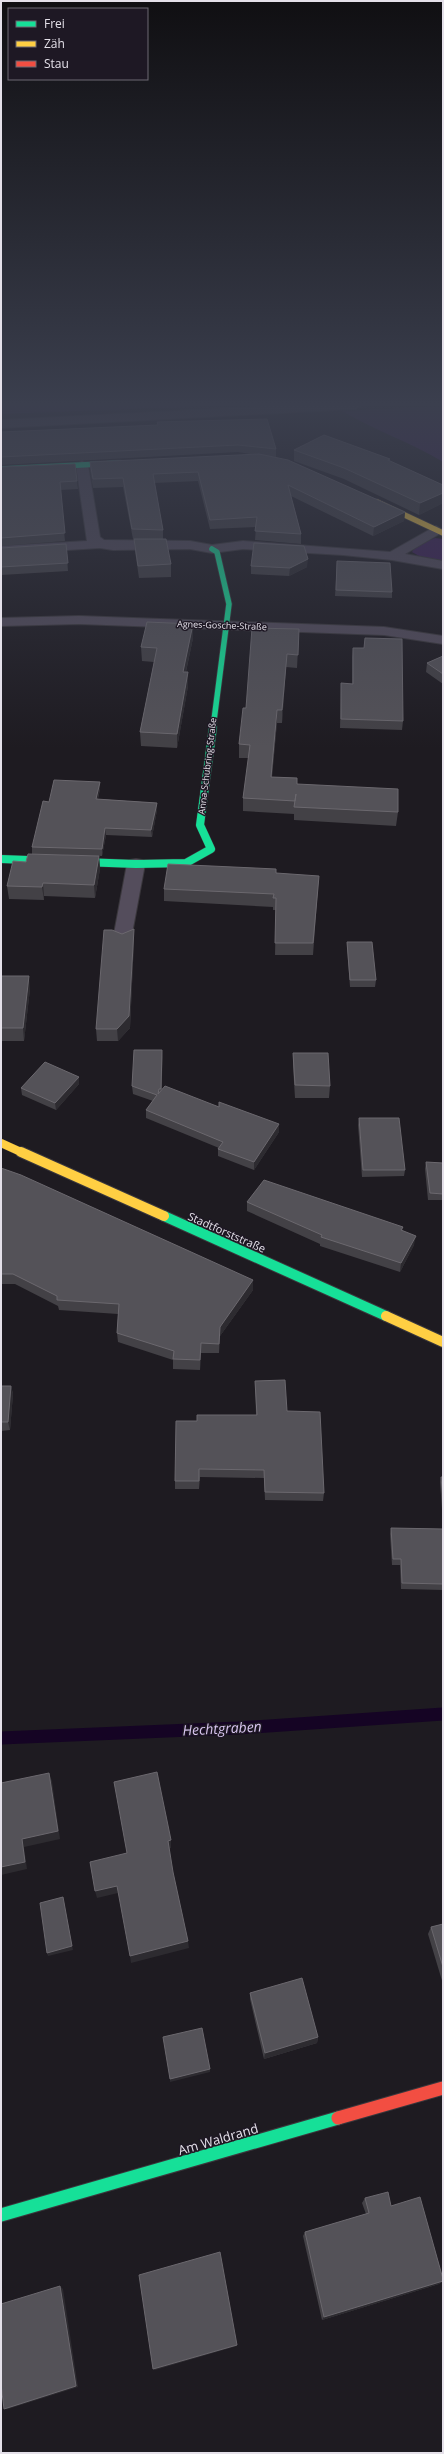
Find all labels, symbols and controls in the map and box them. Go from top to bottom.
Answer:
legend [8,8,148,80]
text: Frei [44,15,65,32]
text: Zäh [44,35,65,52]
text: Stau [44,55,69,72]
street label: Agnes-Gosche-Straße [177,617,267,633]
street label: Anna-Schubring-Straße [195,717,219,815]
street label: Stadtforststraße [186,1208,268,1256]
water label: Hechtgraben [182,1716,262,1740]
street label: Am Waldrand [176,2119,260,2159]

